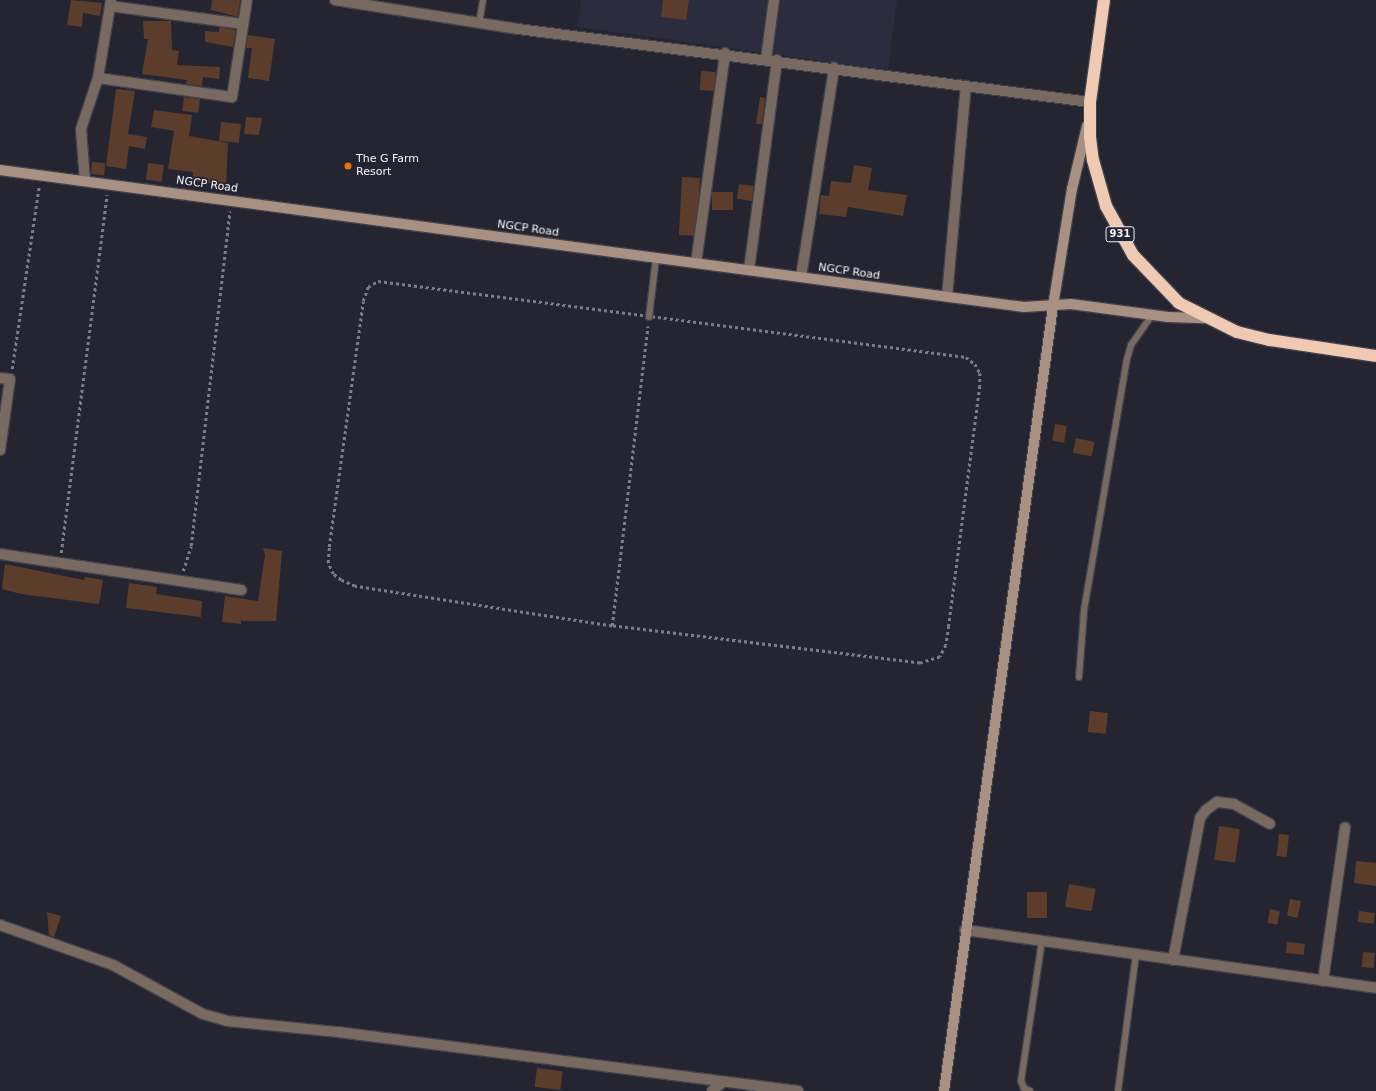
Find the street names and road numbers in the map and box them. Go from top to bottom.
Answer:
street label: NGCP Road [175,174,239,196]
street label: NGCP Road [496,218,560,240]
road number: 931 [1105,226,1135,242]
street label: NGCP Road [817,261,881,283]

